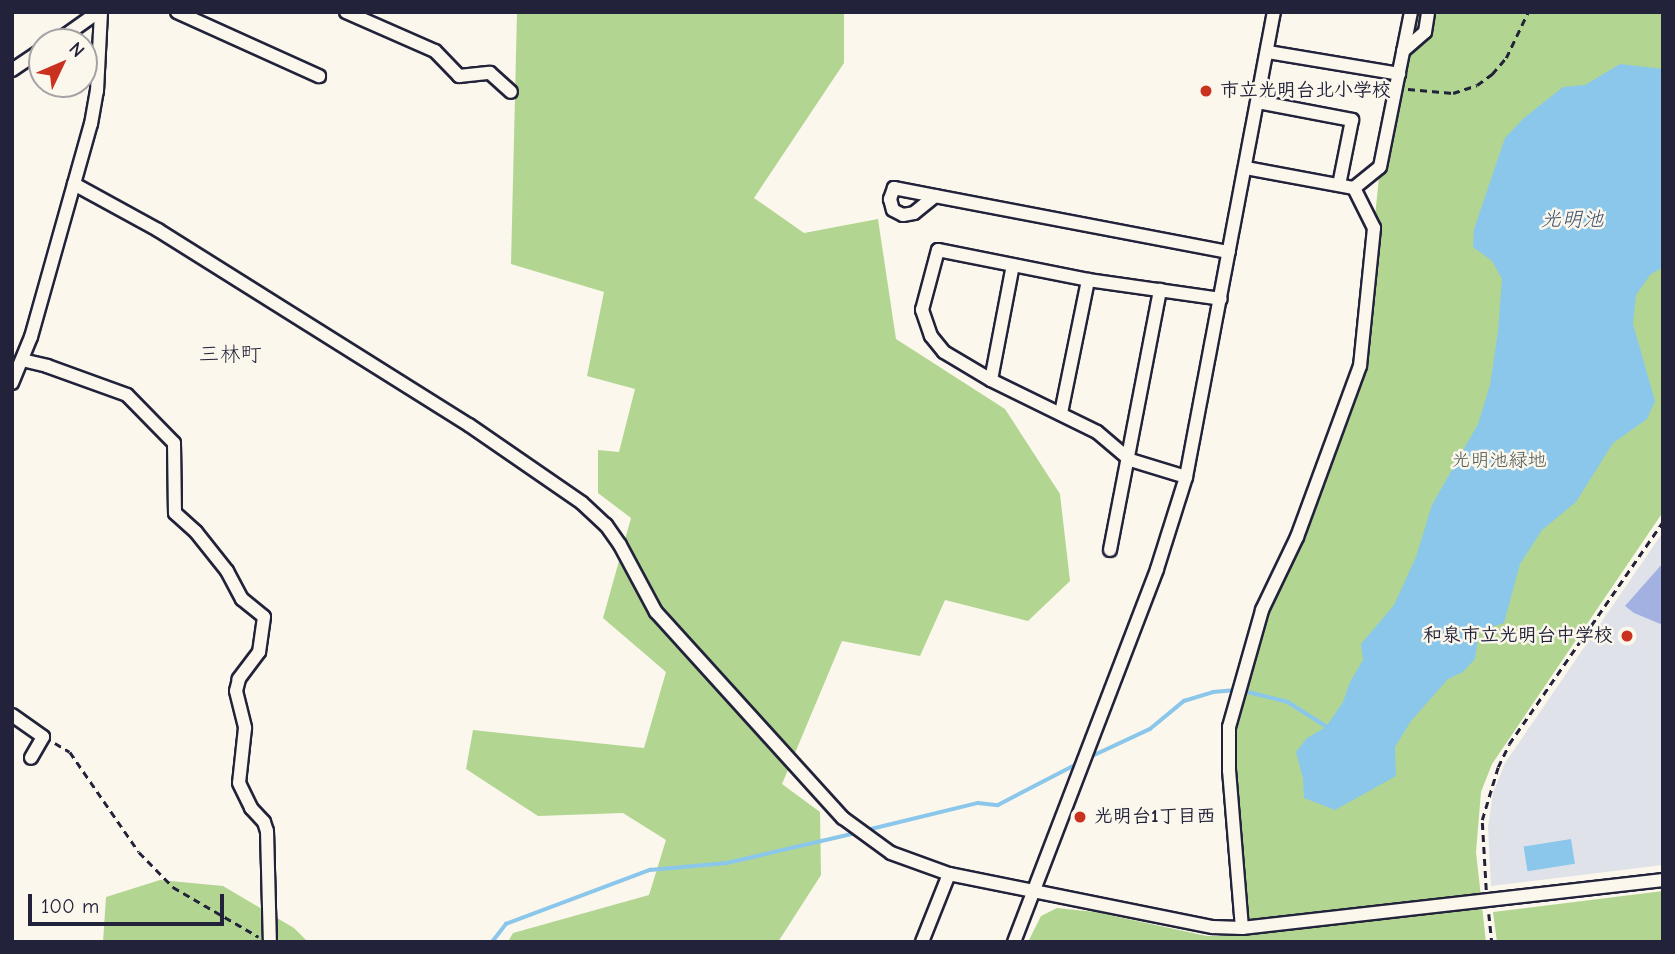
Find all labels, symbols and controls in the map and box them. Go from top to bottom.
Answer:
north arrow [28,28,98,98]
text: N [64,38,89,62]
place label: 市立光明台北小学校 [1220,80,1391,102]
marker: 市立光明台北小学校 [1198,83,1214,99]
water label: 光明池 [1541,206,1603,232]
district label: 三林町 [199,341,261,367]
park label: 光明池緑地 [1452,450,1546,472]
place label: 和泉市立光明台中学校 [1423,625,1613,647]
marker: 和泉市立光明台中学校 [1619,628,1635,644]
place label: 光明台1丁目西 [1094,806,1215,828]
marker: 光明台1丁目西 [1072,809,1088,825]
scale bar [32,880,228,924]
text: 100 m [41,894,99,918]

